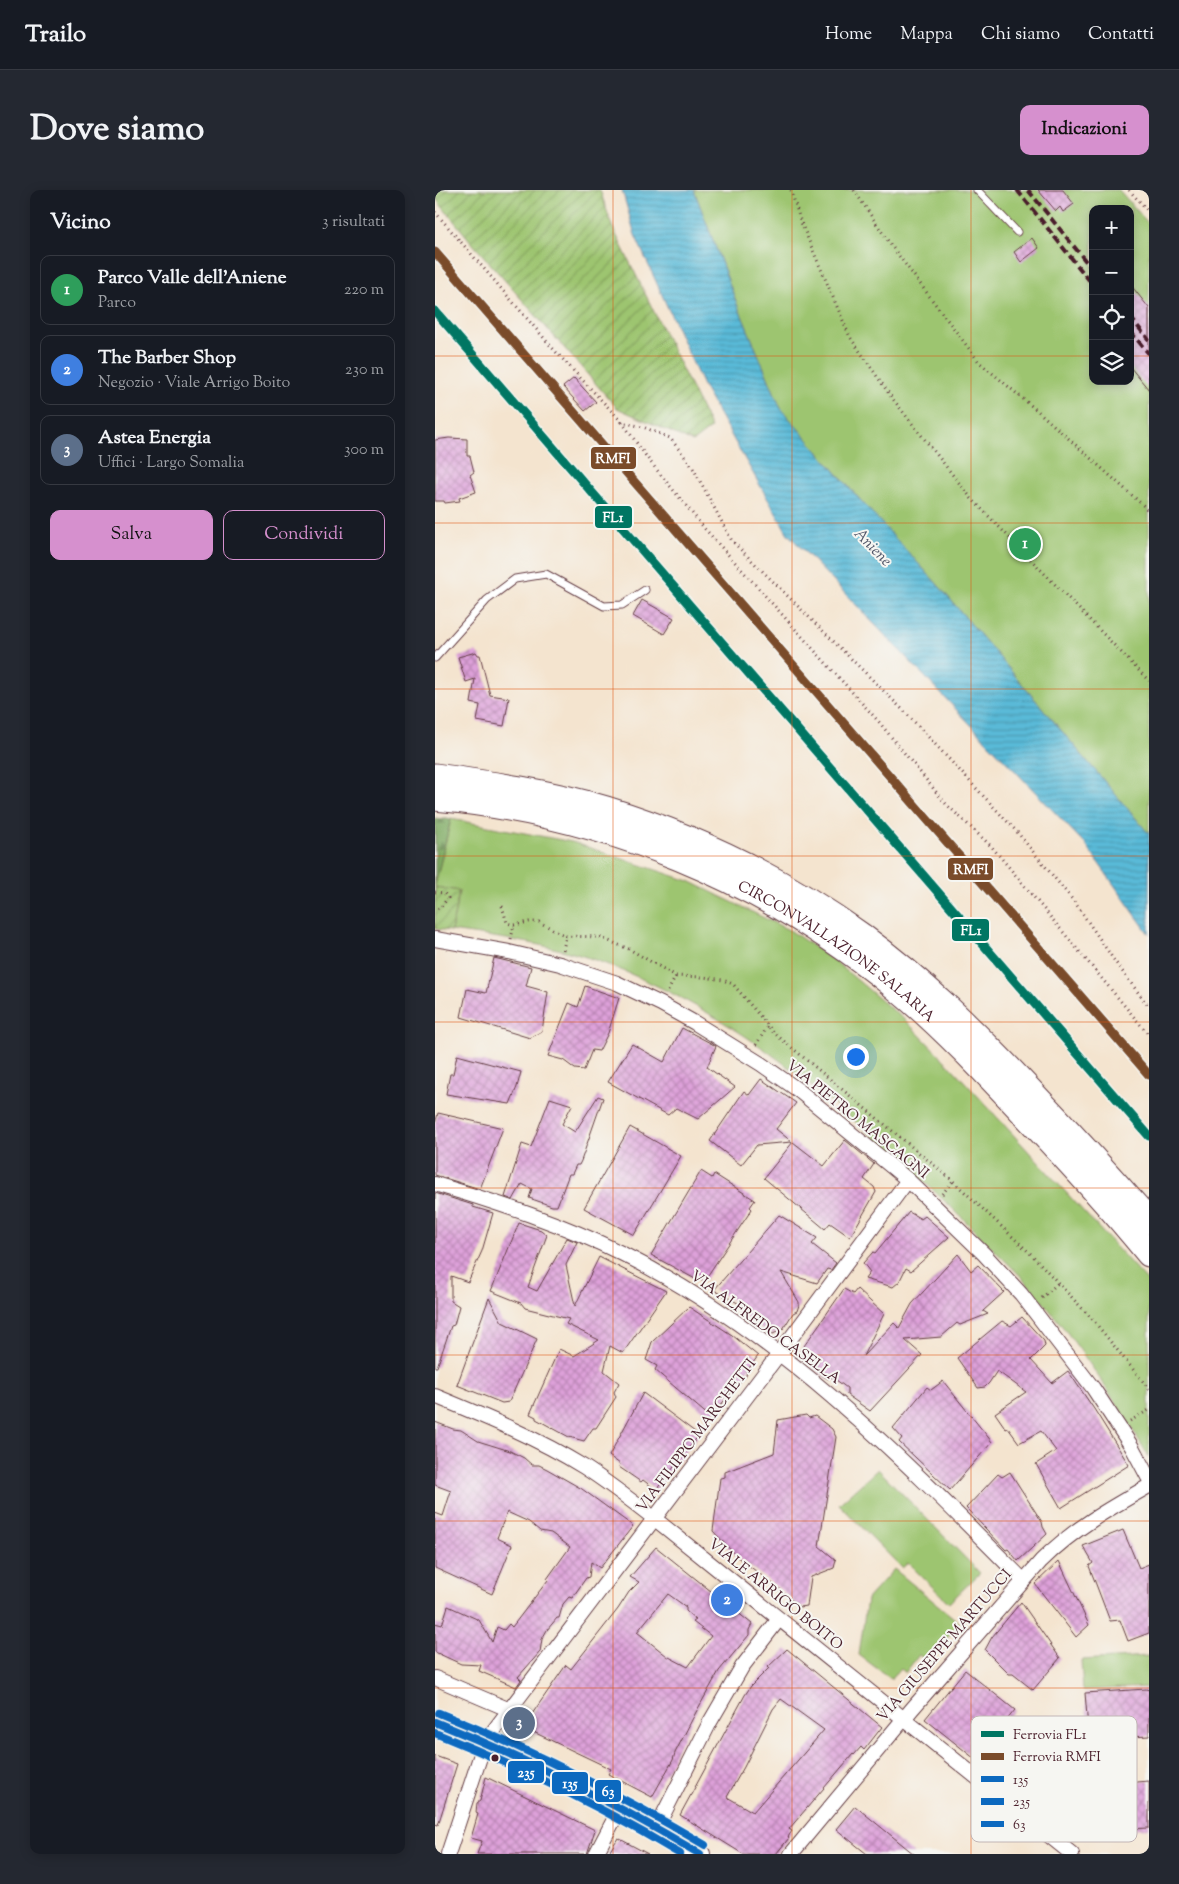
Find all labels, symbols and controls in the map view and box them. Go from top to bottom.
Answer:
text: Trailo [25,18,86,52]
text: Home [825,22,872,48]
text: Mappa [900,22,953,48]
text: Chi siamo [981,22,1060,48]
text: Contatti [1088,22,1154,48]
text: Dove siamo [30,105,204,156]
button: Indicazioni [1020,105,1149,155]
map controls [1089,205,1134,385]
button: + [1089,205,1134,250]
text: Vicino [50,208,111,238]
text: 3 risultati [322,211,385,234]
button: − [1089,250,1134,295]
text: Parco Valle dell'Aniene [98,265,287,292]
text: 1 [64,279,70,302]
text: 220 m [344,279,384,302]
text: Parco [98,292,136,315]
button: locate [1089,295,1134,340]
button: layers [1089,340,1134,385]
text: The Barber Shop [98,345,236,372]
text: 2 [63,359,71,382]
text: 230 m [345,359,384,382]
text: Negozio · Viale Arrigo Boito [98,372,290,395]
text: Astea Energia [98,425,211,452]
text: 3 [64,439,70,462]
text: 300 m [344,439,384,462]
line badge: RMFI [590,446,637,470]
text: RMFI [595,450,631,470]
text: Uffici · Largo Somalia [98,452,245,475]
line badge: FL1 [594,505,633,529]
text: FL1 [603,509,624,529]
button: Salva [50,510,213,560]
button: Condividi [223,510,385,560]
water label: Aniene [848,524,896,572]
pin: 1 [1009,525,1041,563]
line badge: RMFI [947,857,994,881]
text: RMFI [953,861,989,881]
street label: CIRCONVALLAZIONE SALARIA [734,876,939,1028]
line badge: FL1 [951,918,990,942]
text: FL1 [961,922,982,942]
your location [843,1044,869,1070]
street label: VIA PIETRO MASCAGNI [781,1056,933,1184]
street label: VIA ALFREDO CASELLA [685,1266,845,1390]
street label: VIA FILIPPO MARCHETTI [632,1355,762,1517]
street label: VIALE ARRIGO BOITO [703,1534,847,1656]
street label: VIA GIUSEPPE MARTUCCI [873,1565,1017,1727]
pin: 2 [711,1581,743,1619]
pin: 3 [503,1704,535,1742]
legend [971,1716,1137,1842]
text: Ferrovia FL1 [1013,1726,1087,1746]
text: Ferrovia RMFI [1013,1748,1101,1768]
unlabelled marker [490,1753,500,1763]
line badge: 235 [507,1760,545,1784]
text: 235 [518,1764,535,1784]
line badge: 135 [551,1771,589,1795]
text: 135 [1013,1771,1028,1791]
text: 135 [562,1775,578,1795]
line badge: 63 [594,1779,622,1803]
text: 63 [602,1783,615,1803]
text: 235 [1013,1793,1030,1813]
text: 63 [1013,1816,1026,1836]

